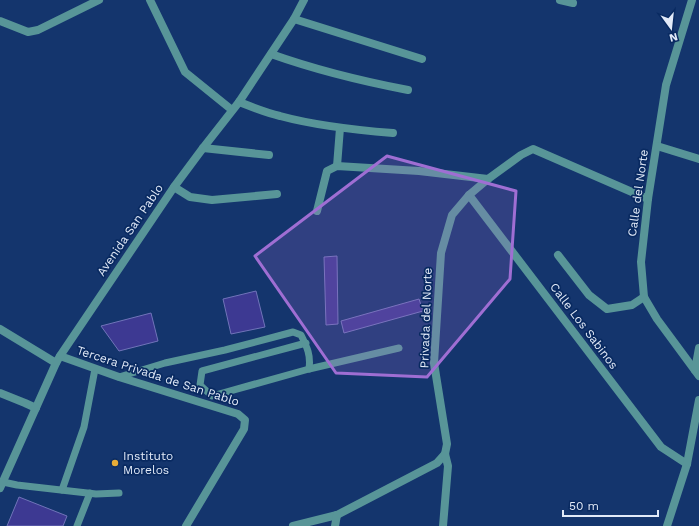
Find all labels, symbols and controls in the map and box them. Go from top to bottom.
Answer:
north arrow [651,8,691,48]
text: N [668,30,679,45]
street label: Calle del Norte [625,149,651,237]
street label: Avenida San Pablo [94,181,166,279]
street label: Privada del Norte [417,267,435,369]
street label: Calle Los Sabinos [547,280,621,372]
street label: Tercera Privada de San Pablo [75,343,241,409]
place label: Instituto Morelos [123,449,173,477]
marker: Instituto Morelos [110,458,120,468]
scale bar [563,492,658,518]
text: 50 m [569,499,599,513]

